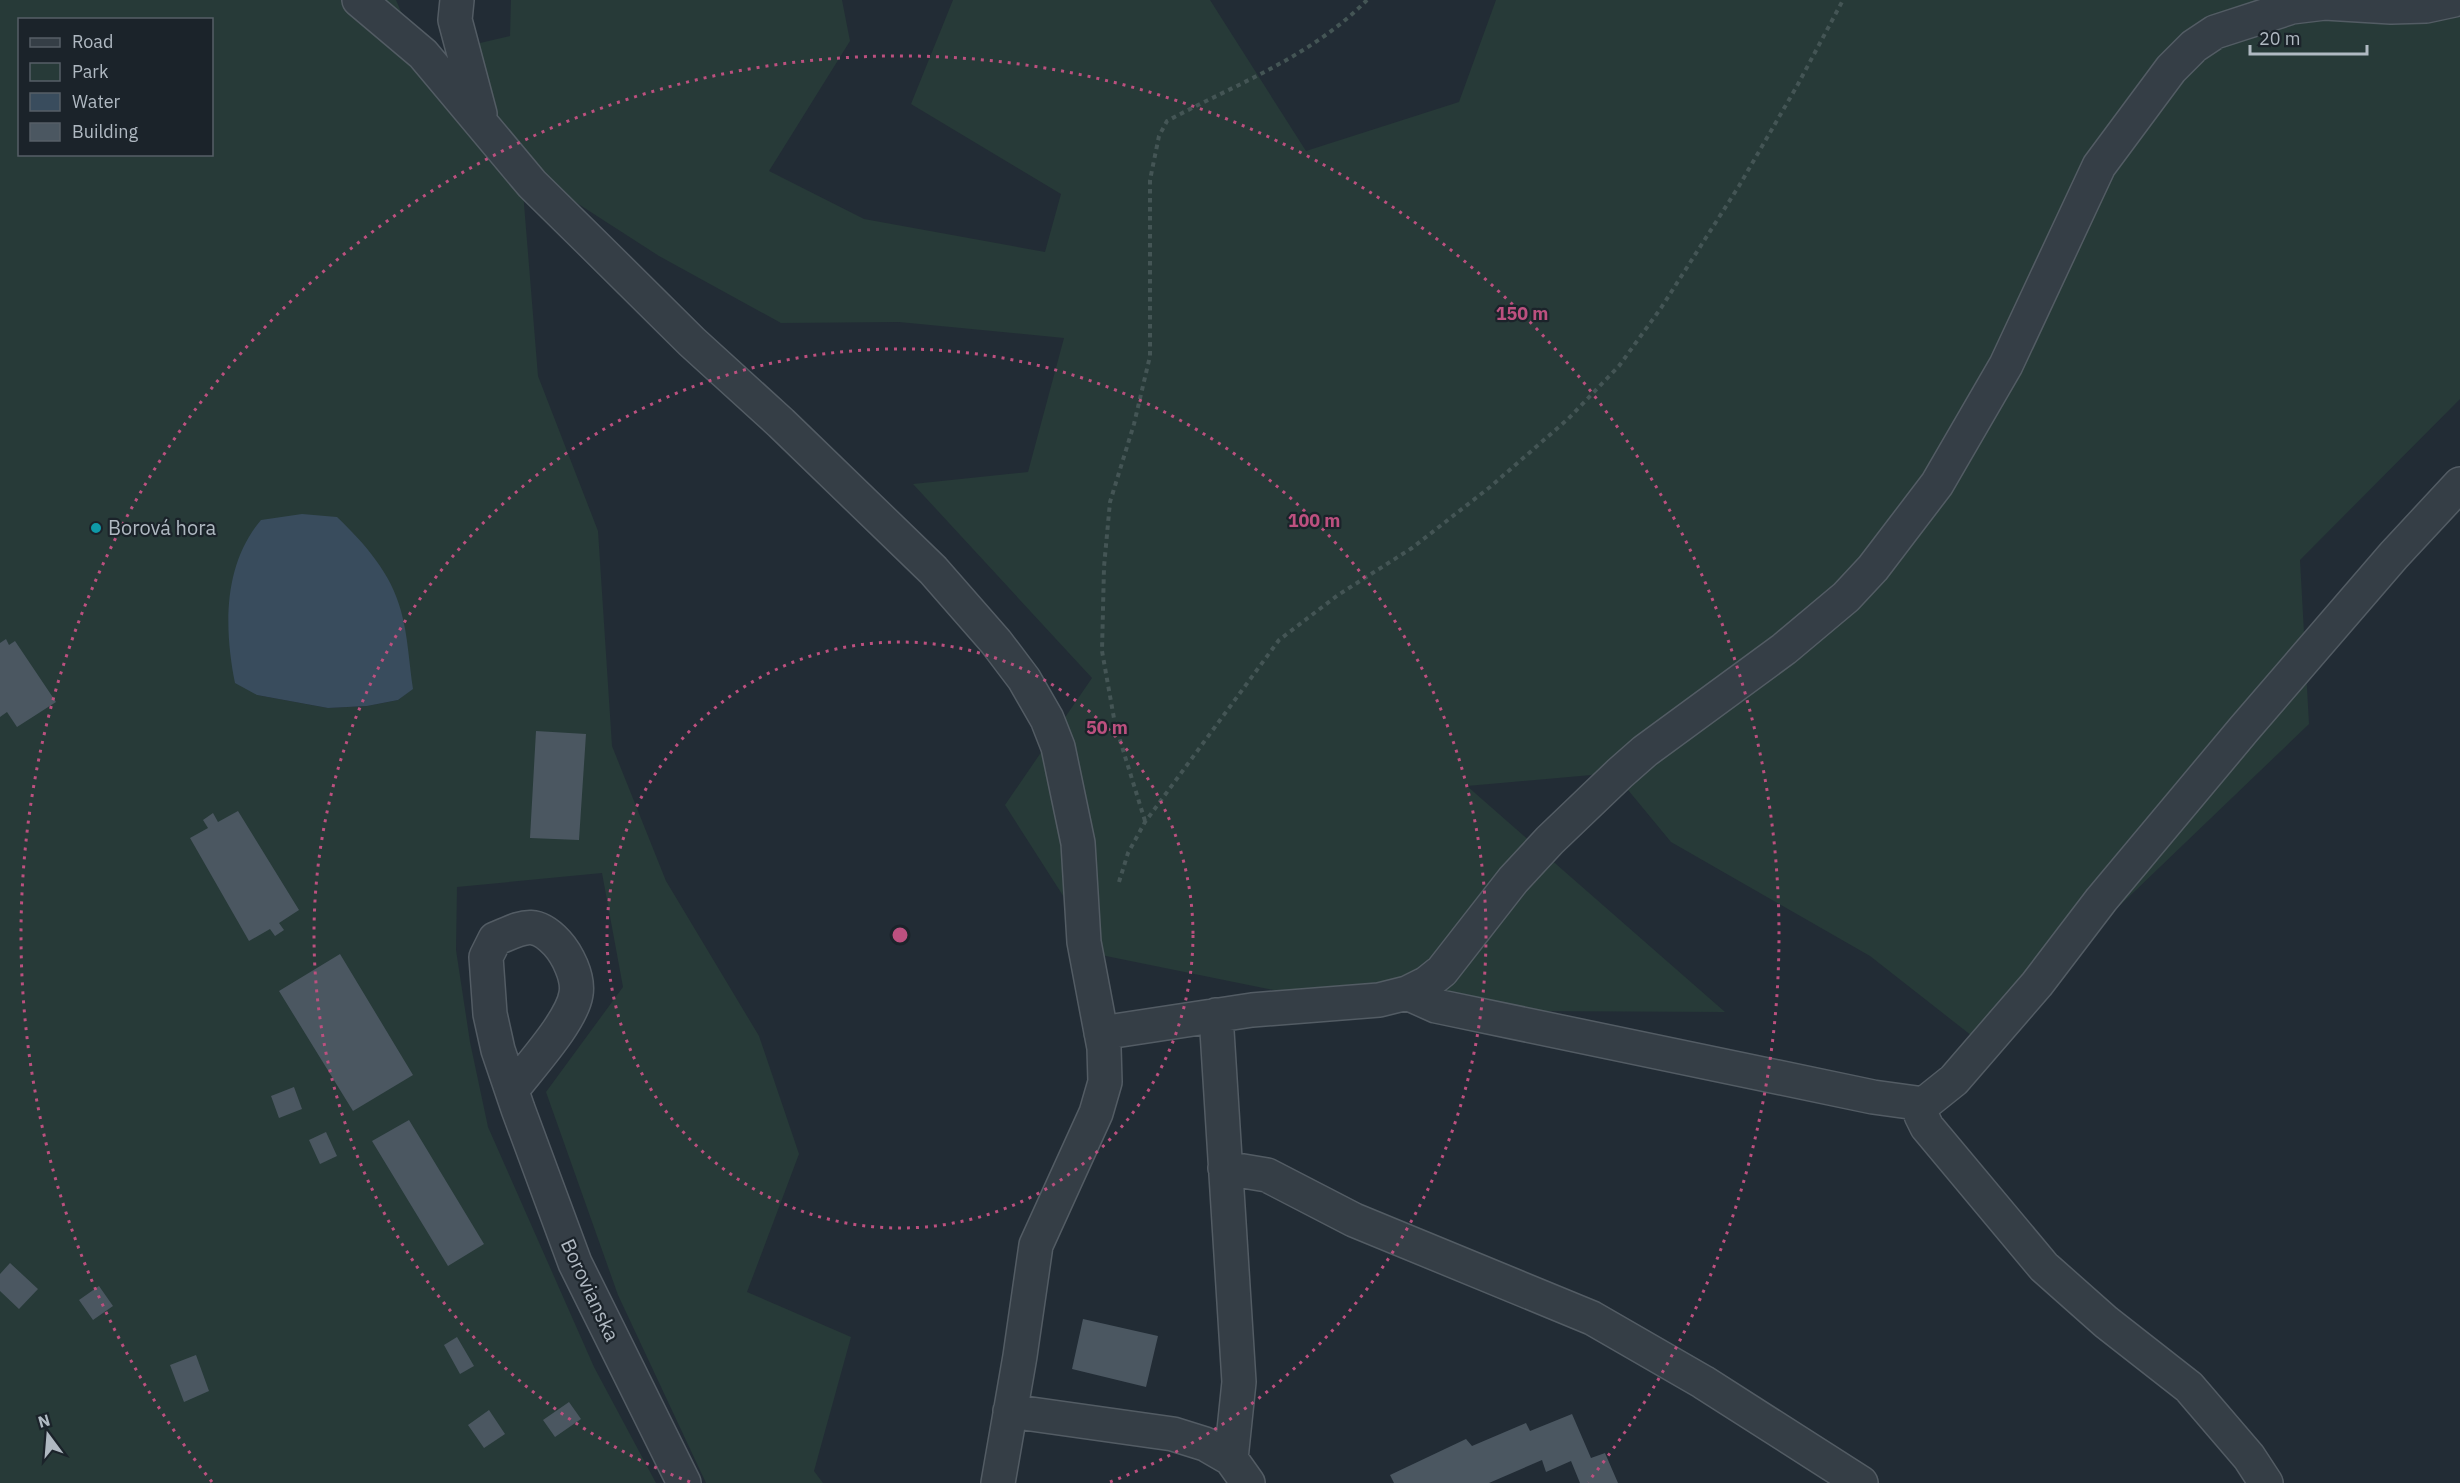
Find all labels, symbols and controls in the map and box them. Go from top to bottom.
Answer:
legend [18,18,213,156]
scale bar [2250,18,2367,56]
text: 20 m [2259,27,2301,50]
text: Road [72,30,113,53]
text: Park [72,60,109,83]
text: Water [72,90,121,113]
text: Building [72,120,139,143]
text: 150 m [1496,302,1548,325]
text: 100 m [1288,509,1340,532]
place label: Borová hora [108,514,216,541]
marker: Borová hora [89,521,103,535]
text: 50 m [1086,716,1128,739]
centre of rings [890,925,910,945]
street label: Borovianska [555,1234,626,1346]
north arrow [18,1405,78,1465]
text: N [36,1409,52,1432]

